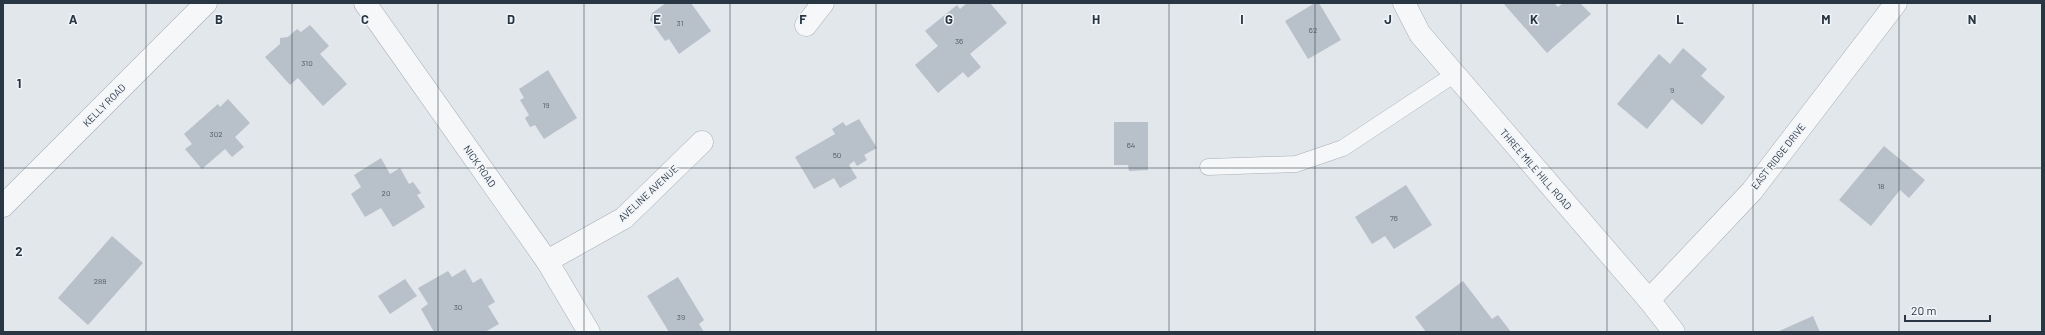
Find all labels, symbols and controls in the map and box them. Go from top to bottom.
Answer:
text: A [69,11,78,27]
text: B [215,11,223,27]
text: C [361,11,369,27]
text: D [507,11,515,27]
text: E [653,11,661,27]
text: F [799,11,807,27]
text: G [945,11,953,27]
text: H [1092,11,1100,27]
text: I [1240,11,1244,27]
text: J [1384,11,1392,27]
text: K [1530,11,1538,27]
text: L [1676,11,1684,27]
text: M [1821,11,1831,27]
text: N [1968,11,1976,27]
house number: 31 [677,18,684,28]
house number: 62 [1309,25,1317,35]
house number: 36 [955,36,963,46]
house number: 310 [301,58,313,68]
text: 1 [17,75,21,91]
street label: KELLY ROAD [80,81,128,129]
house number: 9 [1670,85,1674,95]
house number: 19 [543,100,549,110]
street label: EAST RIDGE DRIVE [1748,120,1808,192]
street label: THREE MILE HILL ROAD [1498,126,1574,212]
house number: 302 [210,129,222,139]
house number: 64 [1127,140,1135,150]
street label: NICK ROAD [461,143,499,189]
house number: 50 [833,150,841,160]
street label: AVELINE AVENUE [616,162,680,224]
house number: 18 [1878,181,1884,191]
house number: 20 [382,188,390,198]
house number: 76 [1390,213,1398,223]
text: 2 [15,243,23,259]
house number: 288 [94,276,106,286]
scale bar [1905,297,1990,323]
house number: 30 [454,302,462,312]
text: 20 m [1911,303,1937,317]
house number: 39 [677,312,685,322]

